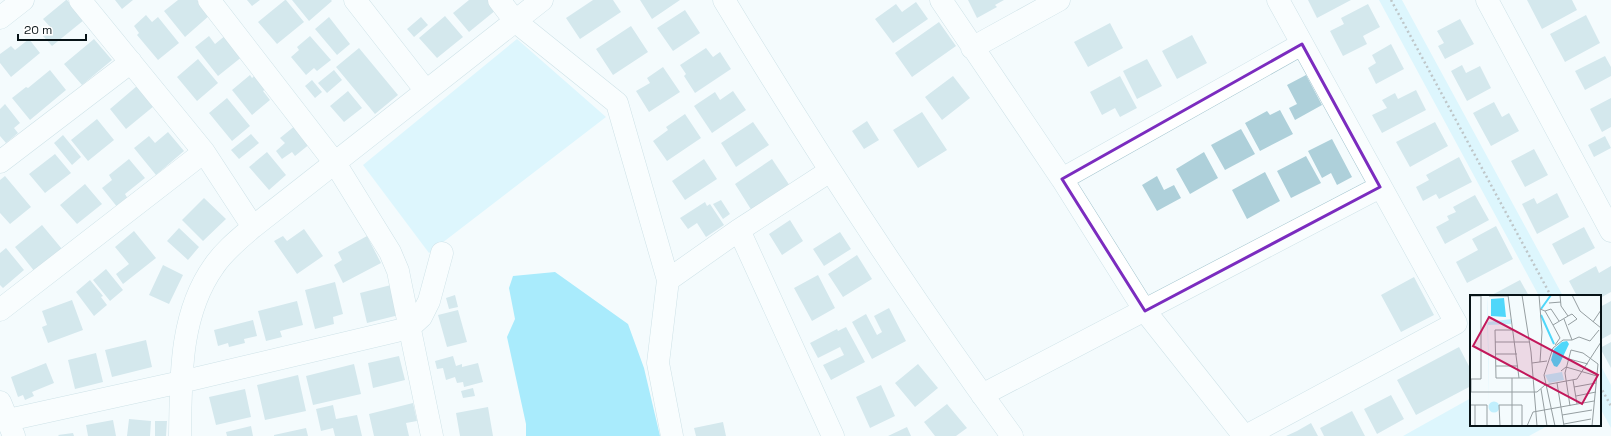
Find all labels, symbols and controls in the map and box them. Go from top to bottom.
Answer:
scale bar [18,16,86,42]
text: 20 m [24,22,52,38]
inset map [1470,295,1601,426]

